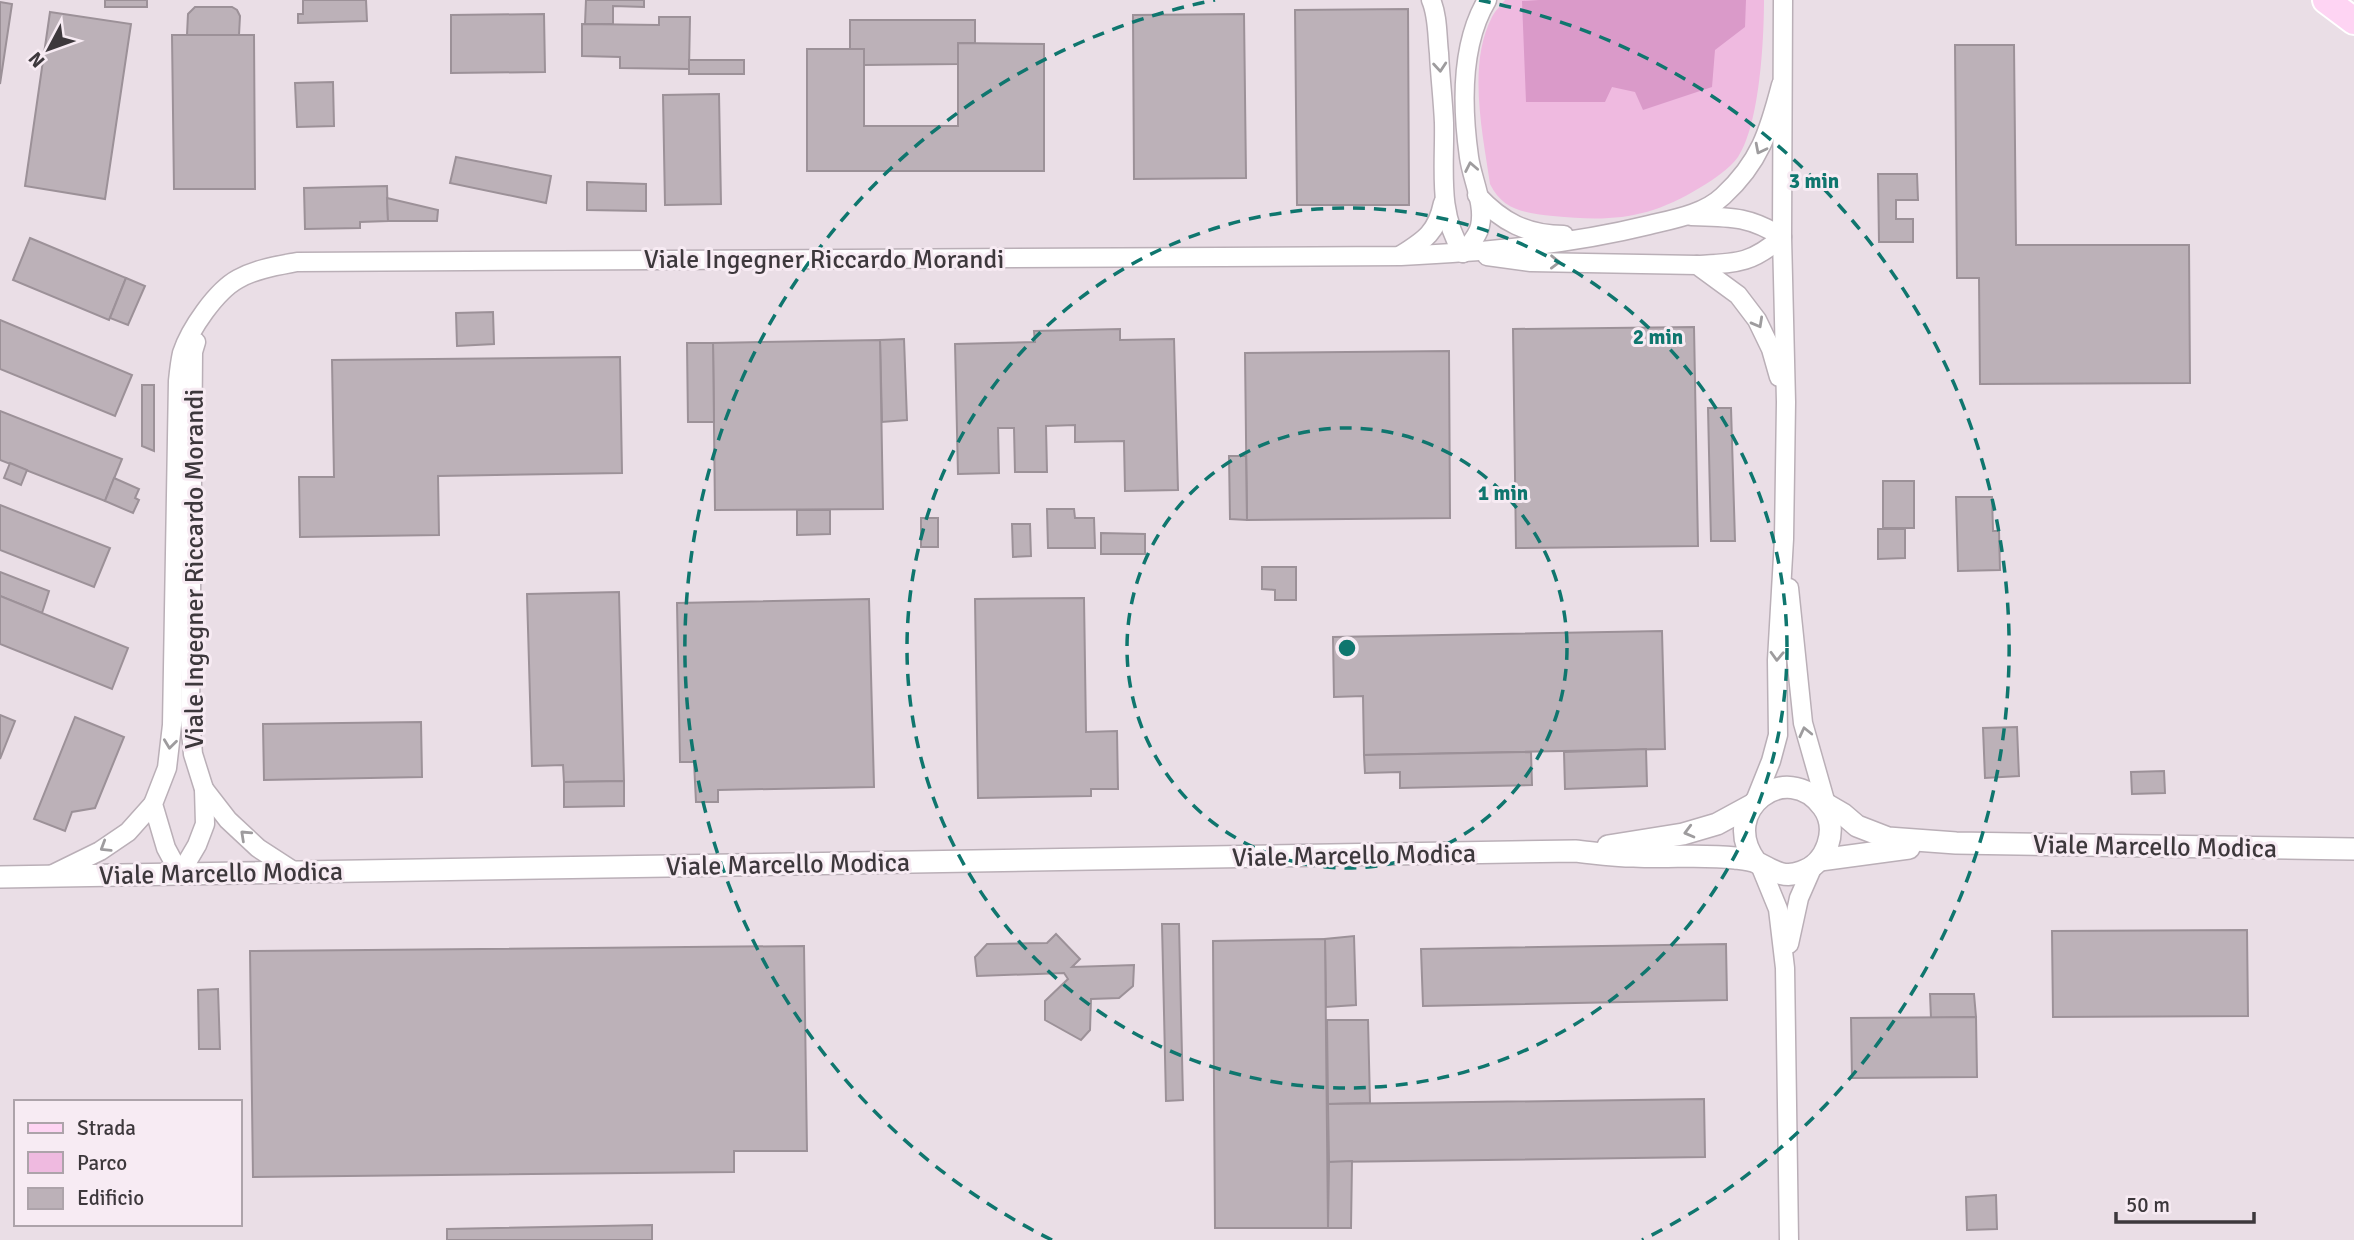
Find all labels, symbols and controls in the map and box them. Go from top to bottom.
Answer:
north arrow [14,14,84,84]
text: N [24,47,50,72]
one-way arrow [1432,62,1447,73]
one-way arrow [1754,142,1768,154]
one-way arrow [1465,161,1480,173]
text: 3 min [1789,168,1839,194]
street label: Viale Ingegner Riccardo Morandi [644,244,1004,276]
one-way arrow [1550,254,1561,270]
one-way arrow [1750,316,1763,329]
text: 2 min [1633,324,1683,350]
street label: Viale Ingegner Riccardo Morandi [179,389,211,749]
text: 1 min [1478,480,1528,506]
centre of rings [1335,636,1359,660]
one-way arrow [1770,651,1785,662]
one-way arrow [1799,726,1814,738]
one-way arrow [162,738,177,750]
one-way arrow [1684,824,1696,838]
street label: Viale Marcello Modica [2033,829,2277,865]
one-way arrow [240,831,253,844]
one-way arrow [100,838,113,851]
street label: Viale Marcello Modica [1232,838,1476,874]
street label: Viale Marcello Modica [666,847,910,883]
street label: Viale Marcello Modica [99,856,343,892]
legend [14,1100,242,1226]
text: Strada [77,1115,136,1141]
text: Parco [77,1150,127,1176]
scale bar [2116,1180,2254,1224]
text: Edificio [77,1185,144,1211]
text: 50 m [2126,1192,2170,1218]

